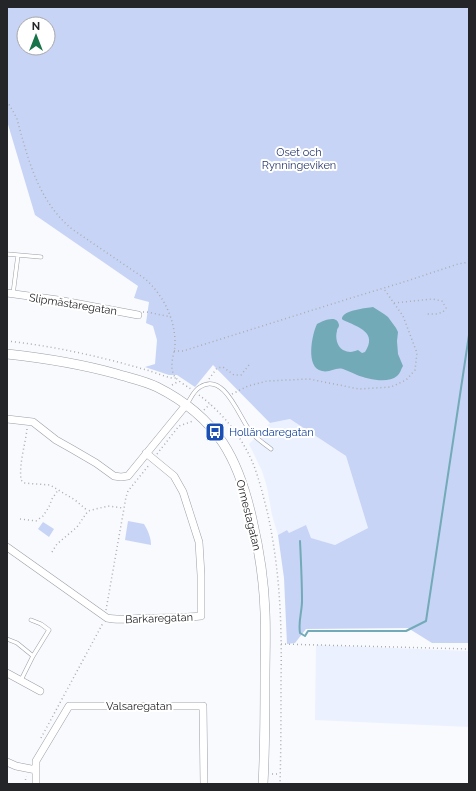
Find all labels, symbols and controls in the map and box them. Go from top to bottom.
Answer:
north arrow [16,16,56,56]
text: N [32,20,40,33]
park label: Oset och Rynningeviken [262,146,336,172]
street label: Slipmästaregatan [28,291,118,318]
bus stop icon: Holländaregatan [204,421,226,443]
place label: Holländaregatan [229,426,314,439]
street label: Ormestagatan [233,478,264,552]
street label: Barkaregatan [125,611,193,626]
street label: Valsaregatan [106,700,172,713]

